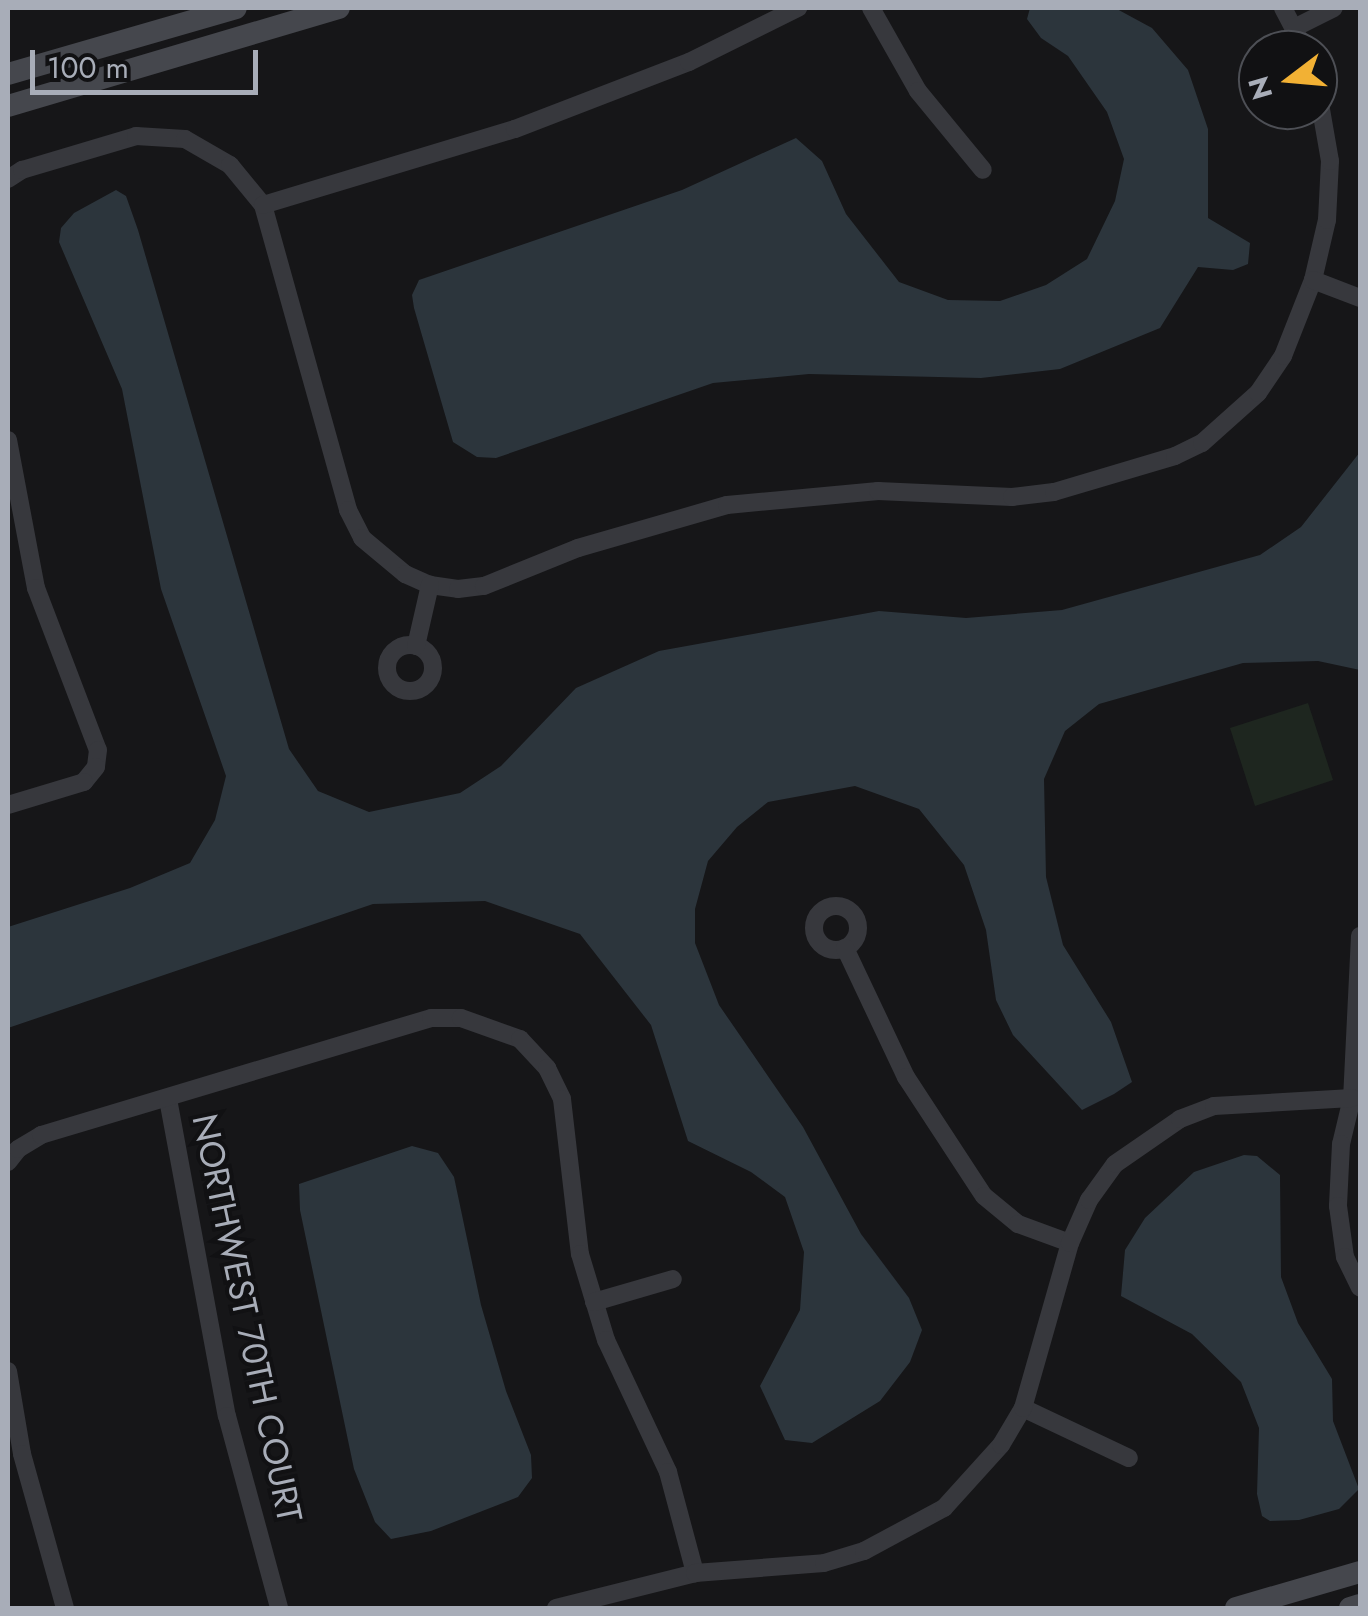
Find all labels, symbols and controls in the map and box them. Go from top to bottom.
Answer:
scale bar [35,30,262,92]
north arrow [1238,30,1338,130]
text: 100 m [47,46,129,89]
text: N [1238,72,1283,104]
street label: NORTHWEST 70TH COURT [183,1110,311,1526]

